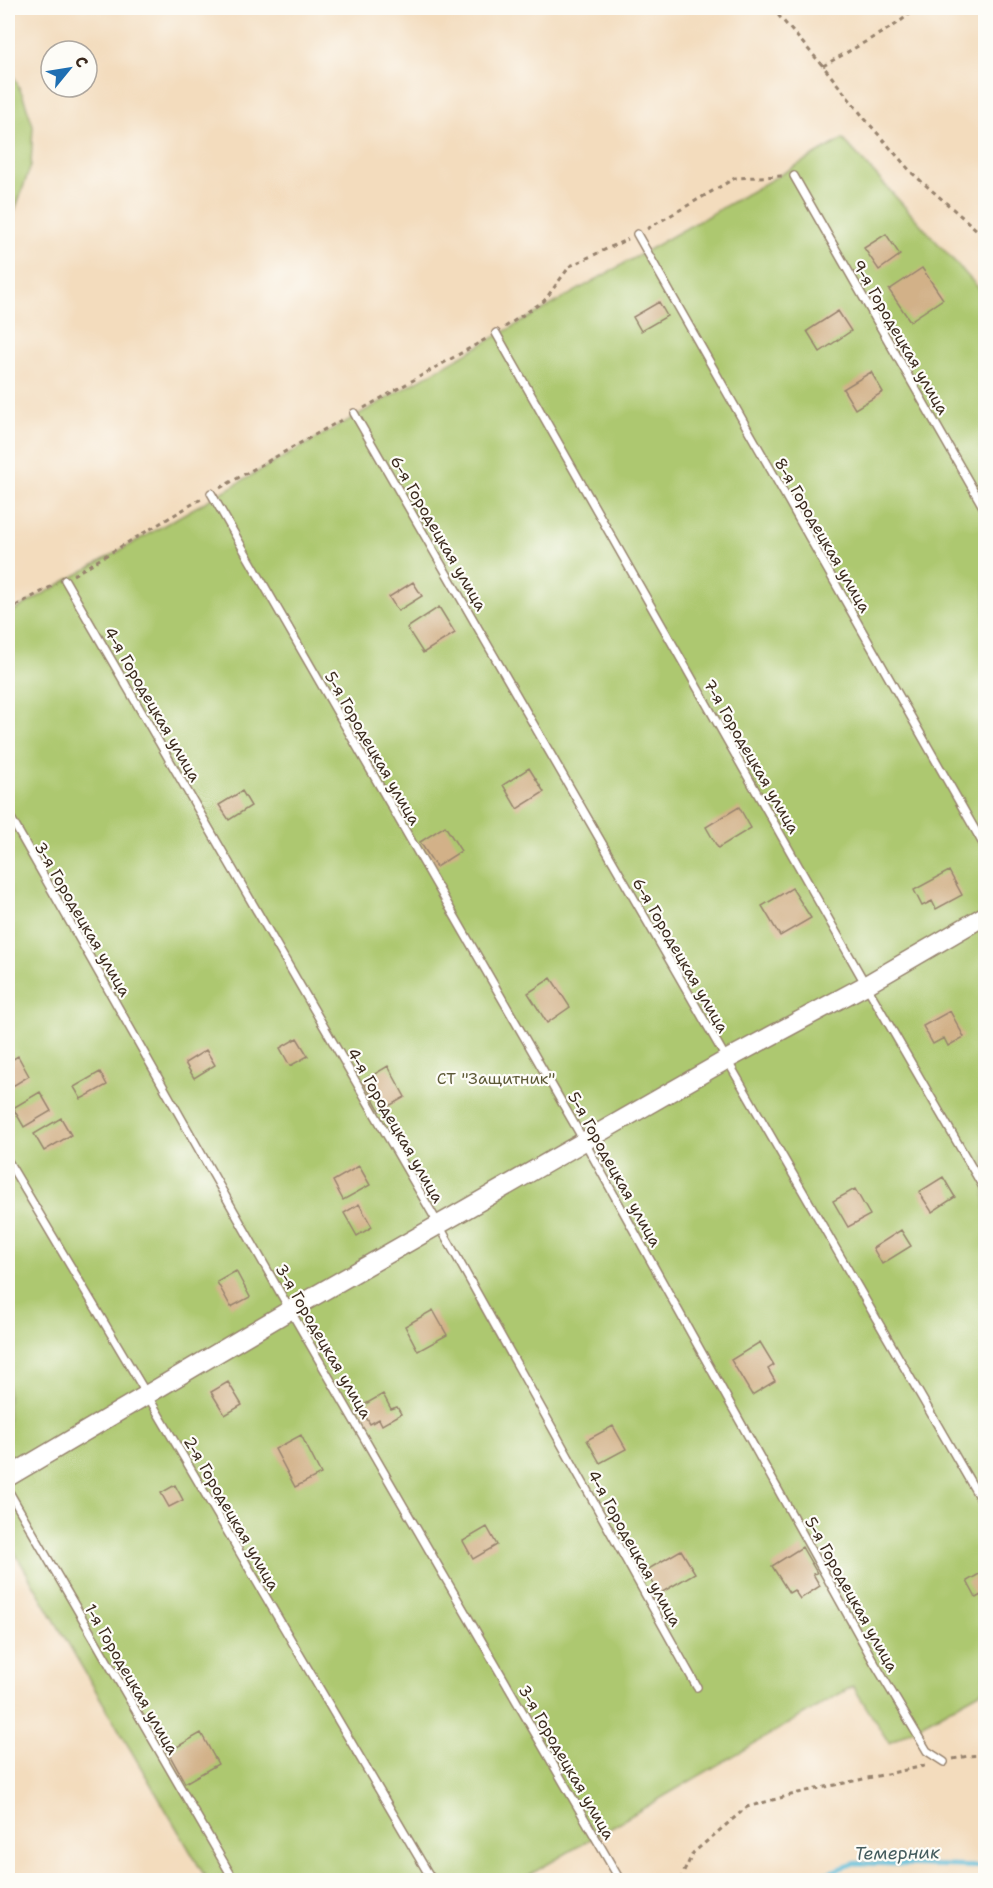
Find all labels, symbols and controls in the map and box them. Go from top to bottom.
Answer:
north arrow [39,39,99,99]
text: С [70,52,93,71]
street label: 9-я Городецкая улица [848,256,954,418]
street label: 6-я Городецкая улица [386,452,492,615]
street label: 8-я Городецкая улица [770,454,876,616]
street label: 4-я Городецкая улица [100,623,206,786]
street label: 5-я Городецкая улица [320,668,425,829]
street label: 7-я Городецкая улица [699,675,804,837]
street label: 3-я Городецкая улица [30,838,136,1001]
street label: 6-я Городецкая улица [628,874,734,1037]
street label: 4-я Городецкая улица [343,1044,449,1207]
park label: СТ "Защитник" [437,1068,555,1089]
street label: 5-я Городецкая улица [563,1088,666,1251]
street label: 3-я Городецкая улица [271,1260,377,1423]
street label: 2-я Городецкая улица [179,1432,284,1594]
street label: 4-я Городецкая улица [583,1466,686,1630]
street label: 5-я Городецкая улица [800,1513,903,1676]
street label: 1-я Городецкая улица [80,1600,183,1758]
street label: 3-я Городецкая улица [514,1681,620,1844]
water label: Темерник [854,1840,940,1866]

